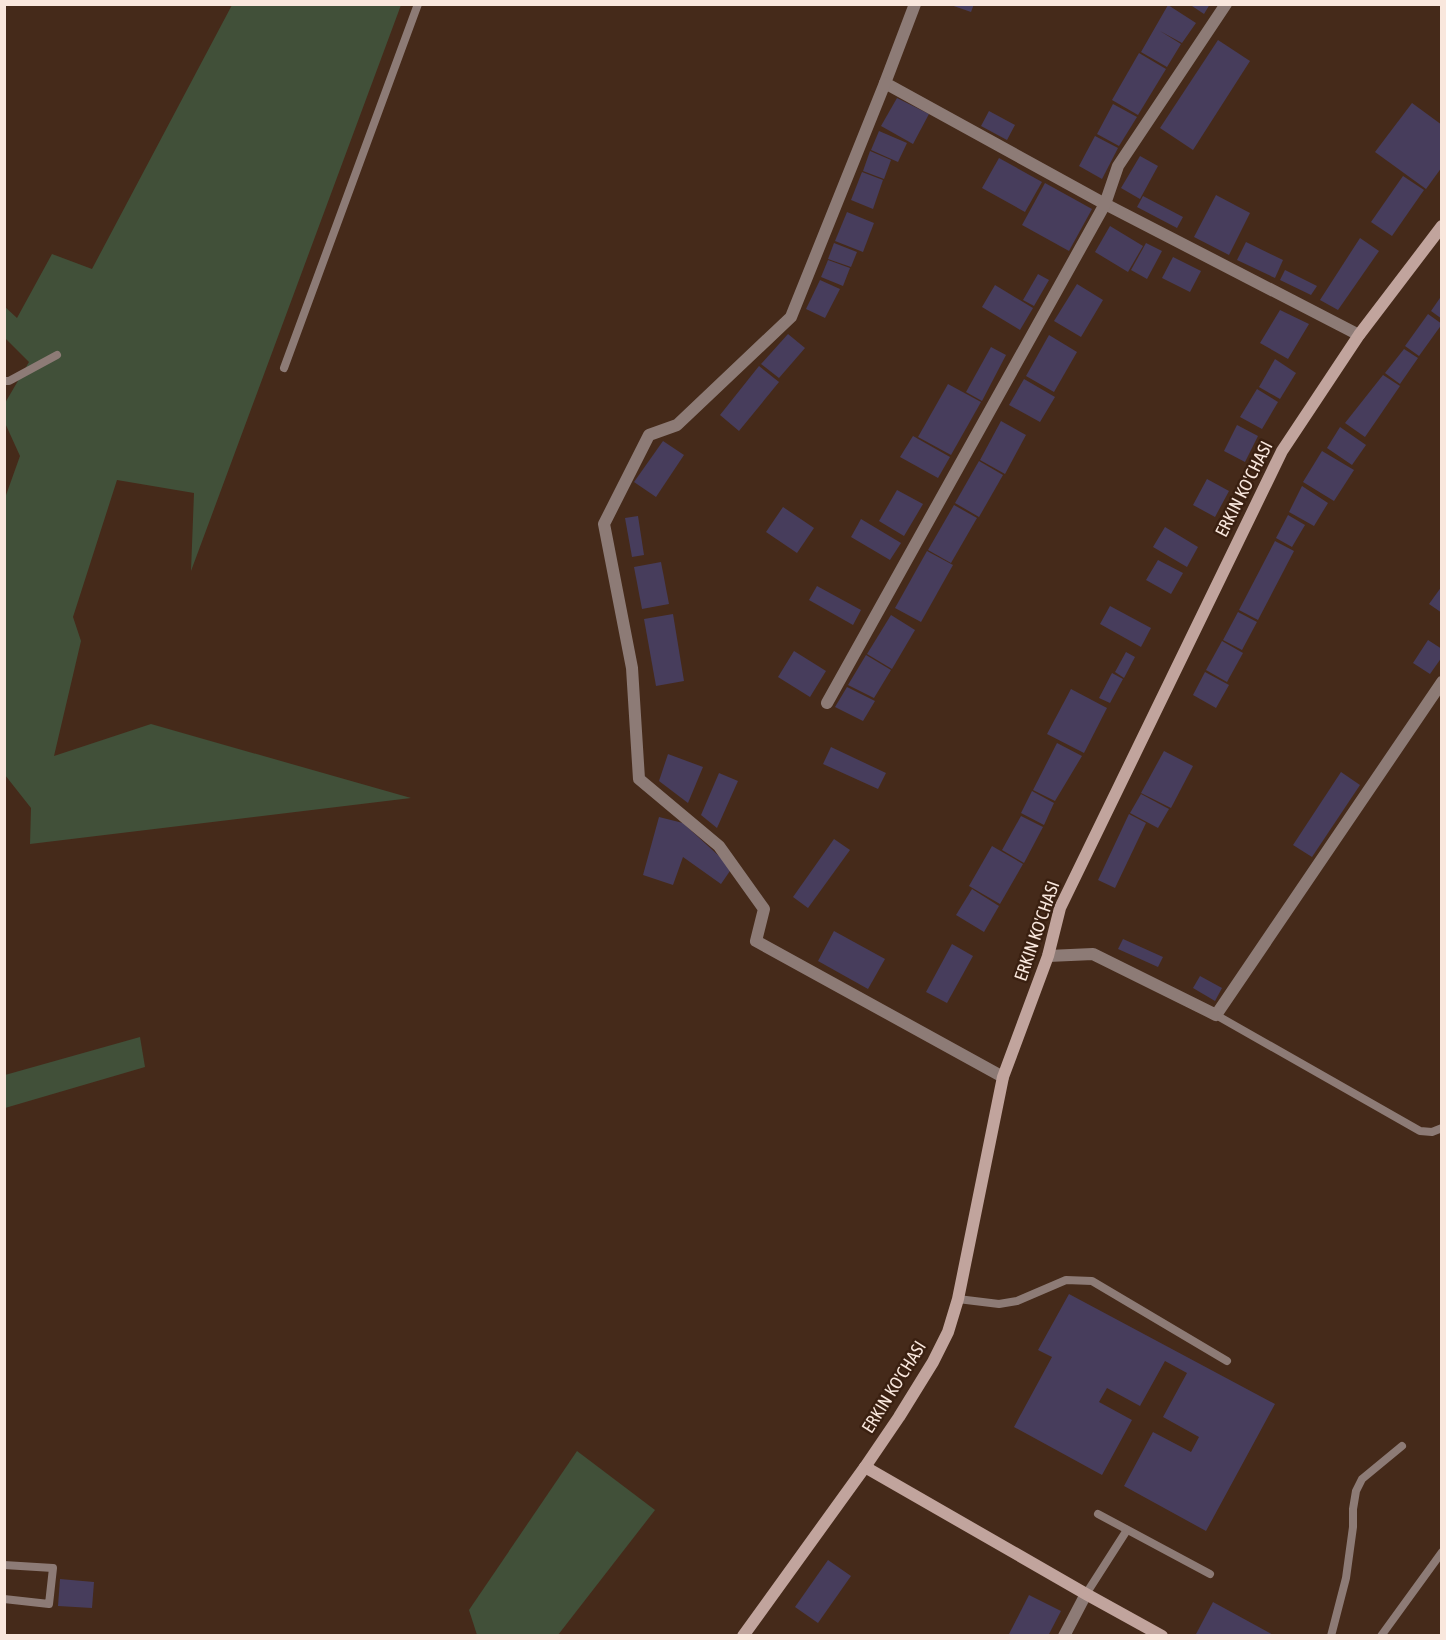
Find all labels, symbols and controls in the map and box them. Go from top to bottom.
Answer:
street label: ERKIN KO'CHASI [1210,437,1277,540]
street label: ERKIN KO'CHASI [1010,878,1063,984]
street label: ERKIN KO'CHASI [857,1337,930,1437]

